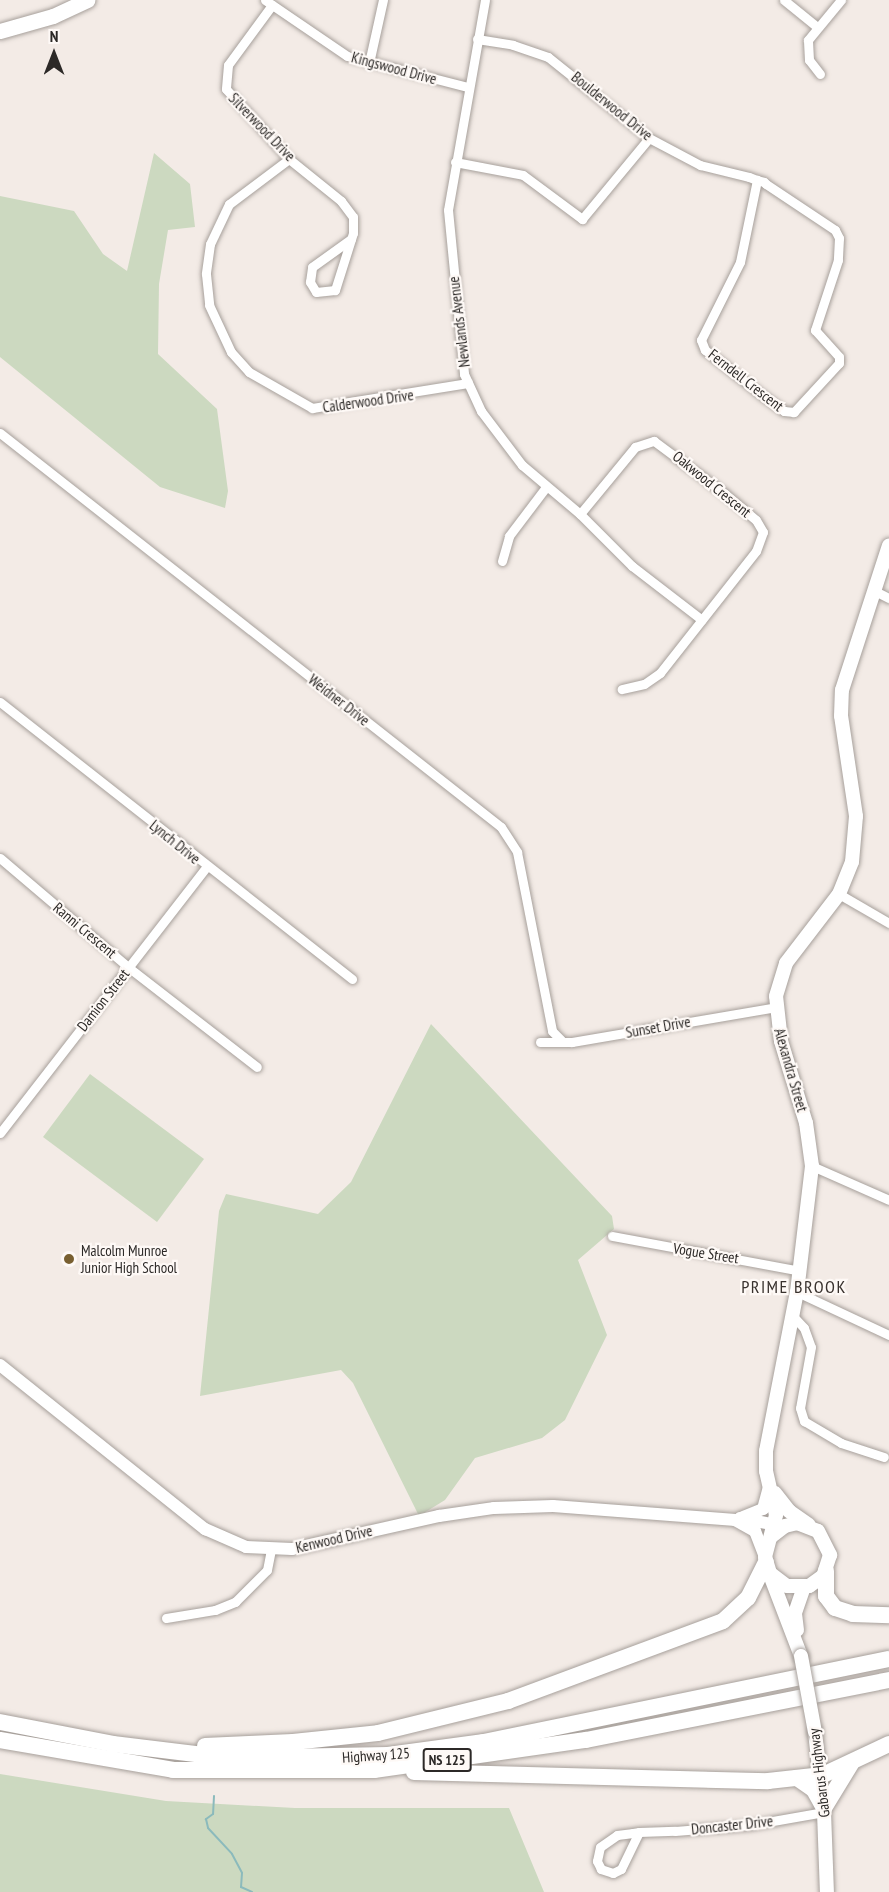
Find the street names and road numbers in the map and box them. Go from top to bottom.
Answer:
street label: Kingswood Drive [349,48,439,88]
street label: Boulderwood Drive [568,68,656,144]
street label: Silverwood Drive [225,89,299,165]
street label: Newlands Avenue [444,275,474,369]
street label: Ferndell Crescent [705,345,787,415]
street label: Calderwood Drive [321,386,415,416]
street label: Oakwood Crescent [669,447,755,521]
street label: Weidner Drive [305,670,373,730]
street label: Lynch Drive [146,816,204,868]
street label: Ranni Crescent [50,898,120,962]
street label: Damion Street [73,965,133,1035]
street label: Sunset Drive [624,1012,692,1042]
street label: Alexandra Street [770,1026,812,1114]
street label: Vogue Street [672,1239,740,1267]
street label: Kenwood Drive [294,1521,374,1557]
street label: Gabarus Highway [805,1727,833,1819]
street label: Highway 125 [341,1744,411,1766]
road number: NS 125 [422,1749,472,1771]
street label: Doncaster Drive [690,1812,774,1838]

